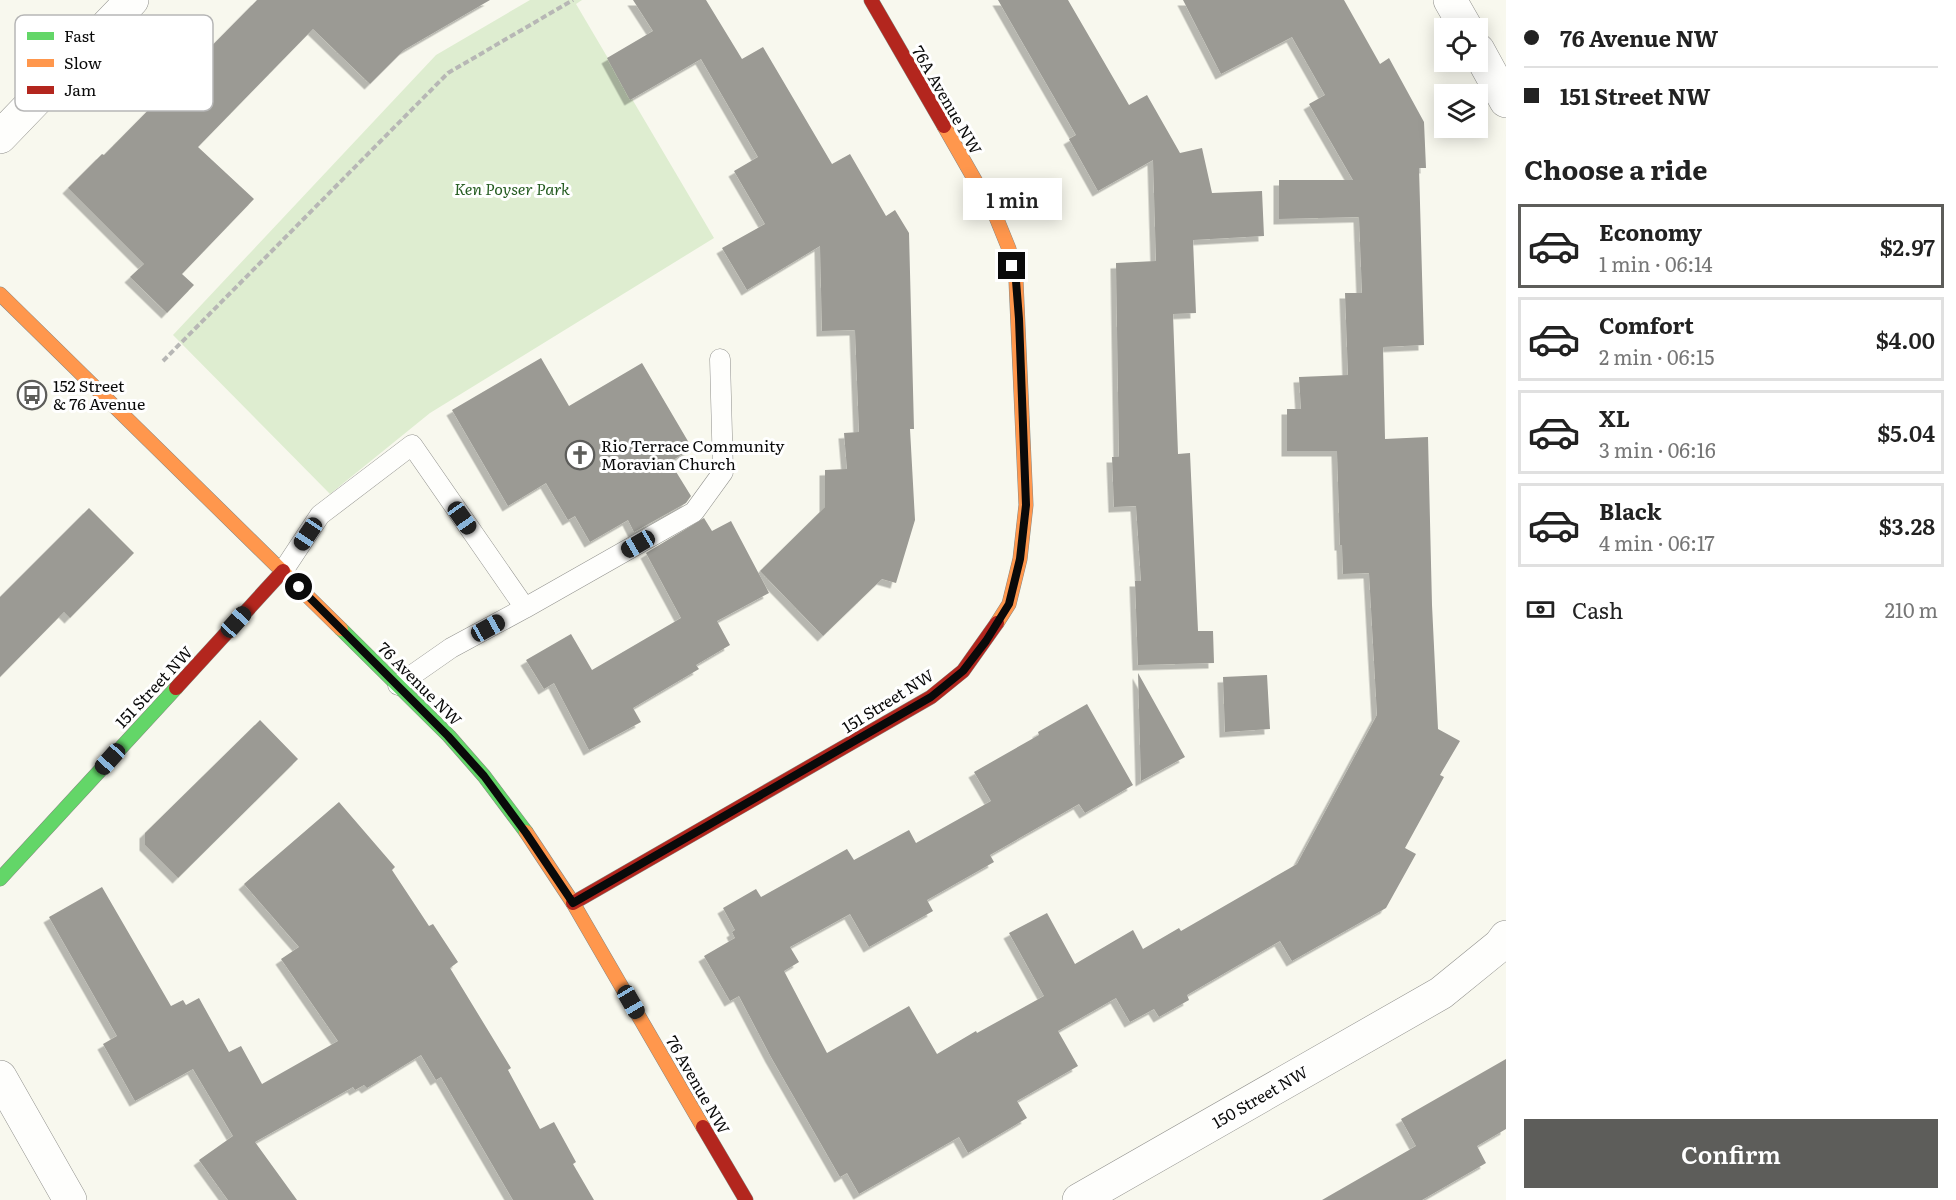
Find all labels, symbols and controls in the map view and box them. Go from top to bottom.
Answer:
legend [15,15,213,111]
map controls [1434,18,1488,138]
button: locate [1434,18,1488,72]
text: 76 Avenue NW [1560,21,1718,54]
text: Fast [64,23,96,47]
street label: 76A Avenue NW [907,41,989,159]
text: Slow [64,50,102,74]
text: Jam [64,77,97,101]
text: 151 Street NW [1560,79,1710,112]
button: layers [1434,84,1488,138]
text: Choose a ride [1524,148,1707,188]
park label: Ken Poyser Park [454,176,570,200]
callout: 1 min [962,179,1062,221]
text: 1 min [986,184,1039,214]
text: Economy [1599,215,1702,248]
icon: car [1527,219,1581,273]
text: $2.97 [1880,230,1935,263]
text: 1 min · 06:14 [1599,248,1712,278]
route end [998,252,1025,279]
text: Comfort [1599,308,1694,341]
icon: car [1527,312,1581,366]
text: $4.00 [1876,323,1935,356]
text: 2 min · 06:15 [1599,341,1714,371]
place label: 152 Street & 76 Avenue [53,373,145,415]
bus stop icon: 152 Street & 76 Avenue [16,379,48,411]
text: XL [1599,401,1630,434]
icon: car [1527,405,1581,459]
text: $5.04 [1877,416,1935,449]
place label: Rio Terrace Community Moravian Church [601,433,785,475]
text: 3 min · 06:16 [1599,434,1716,464]
church icon: Rio Terrace Community Moravian Church [564,439,596,471]
text: Black [1599,494,1661,527]
car [444,498,480,538]
icon: car [1527,498,1581,552]
text: $3.28 [1879,509,1935,542]
car [290,514,326,554]
car [618,527,658,561]
text: 4 min · 06:17 [1599,527,1715,557]
route start [285,573,312,600]
icon: cash [1524,593,1557,626]
text: Cash [1572,593,1623,626]
text: 210 m [1885,594,1938,624]
car [217,603,255,641]
car [468,611,508,645]
street label: 76 Avenue NW [373,636,468,731]
street label: 151 Street NW [109,640,198,733]
street label: 151 Street NW [837,662,938,738]
car [91,740,129,778]
car [614,982,648,1022]
street label: 76 Avenue NW [661,1031,737,1139]
street label: 150 Street NW [1207,1059,1312,1133]
button: Confirm [1524,1119,1938,1188]

